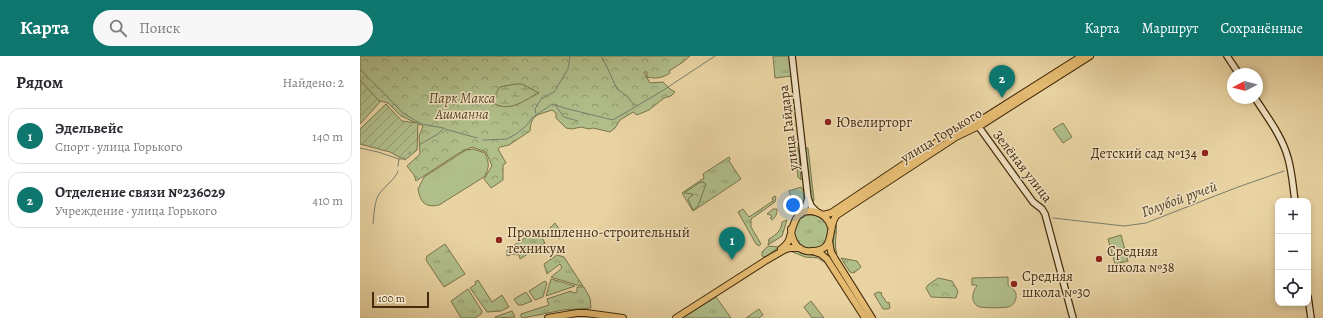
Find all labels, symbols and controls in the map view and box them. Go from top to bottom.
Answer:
search box [93,10,373,46]
text: Карта [20,15,69,41]
icon: search [107,17,129,39]
text: Поиск [139,18,180,38]
text: Карта [1085,19,1120,38]
text: Маршрут [1142,19,1198,38]
text: Сохранённые [1220,19,1303,38]
pin: 2 [989,65,1015,98]
north arrow [1227,68,1263,104]
text: Рядом [16,71,63,94]
text: Найдено: 2 [283,74,344,91]
street label: улица Гайдара [774,83,803,173]
park label: Парк Макса Ашманна [429,89,496,124]
street label: улица Горького [896,104,986,168]
place label: Ювелирторг [836,113,912,132]
marker: Ювелирторг [823,117,833,127]
text: Эдельвейс [55,118,123,138]
street label: Зелёная улица [988,126,1057,207]
text: 1 [28,128,32,145]
text: 140 m [312,128,343,145]
text: Спорт · улица Горького [55,138,183,155]
place label: Детский сад №134 [1091,144,1197,163]
marker: Детский сад №134 [1200,148,1210,158]
water label: Голубой ручей [1138,176,1220,222]
text: Отделение связи №236029 [55,182,225,202]
text: 2 [27,192,33,209]
text: 410 m [312,192,343,209]
your location [783,195,803,215]
map controls [1275,198,1311,306]
button: + [1275,198,1311,234]
text: Учреждение · улица Горького [55,202,217,219]
place label: Промышленно-строительный техникум [507,223,690,258]
pin: 1 [719,227,745,260]
button: − [1275,234,1311,270]
marker: Промышленно-строительный техникум [494,235,504,245]
place label: Средняя школа №38 [1107,242,1175,277]
marker: Средняя школа №38 [1094,254,1104,264]
place label: Средняя школа №30 [1022,267,1090,302]
button: locate [1275,270,1311,306]
marker: Средняя школа №30 [1009,279,1019,289]
scale bar [372,290,429,309]
text: 100 m [378,291,405,306]

